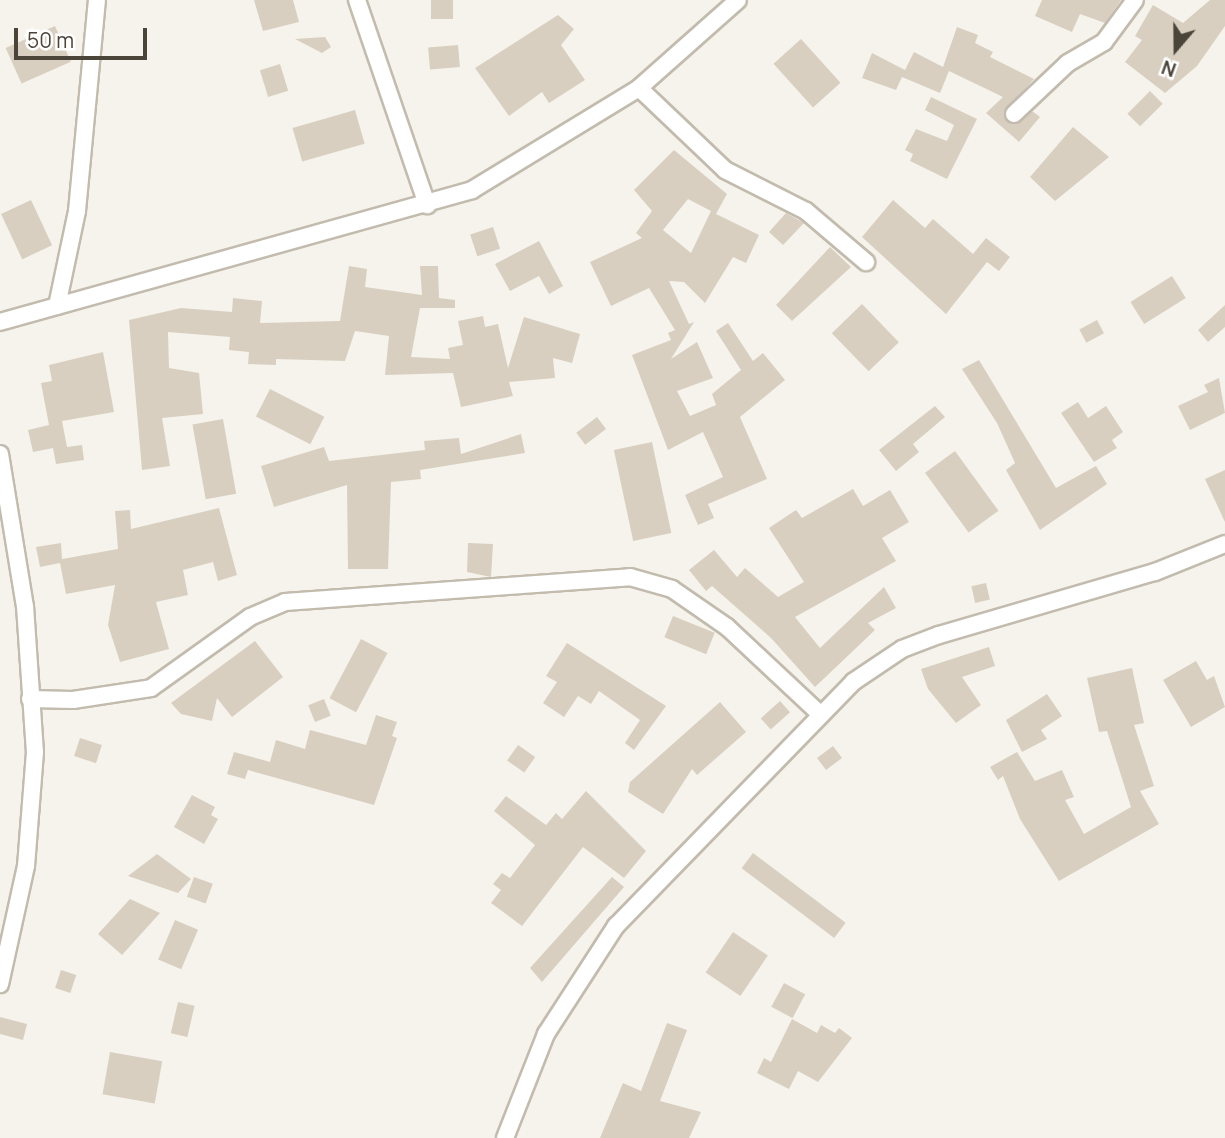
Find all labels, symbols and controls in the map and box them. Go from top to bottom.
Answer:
scale bar [18,14,150,58]
north arrow [1141,14,1211,84]
text: 50 m [27,26,74,54]
text: N [1158,54,1180,83]

